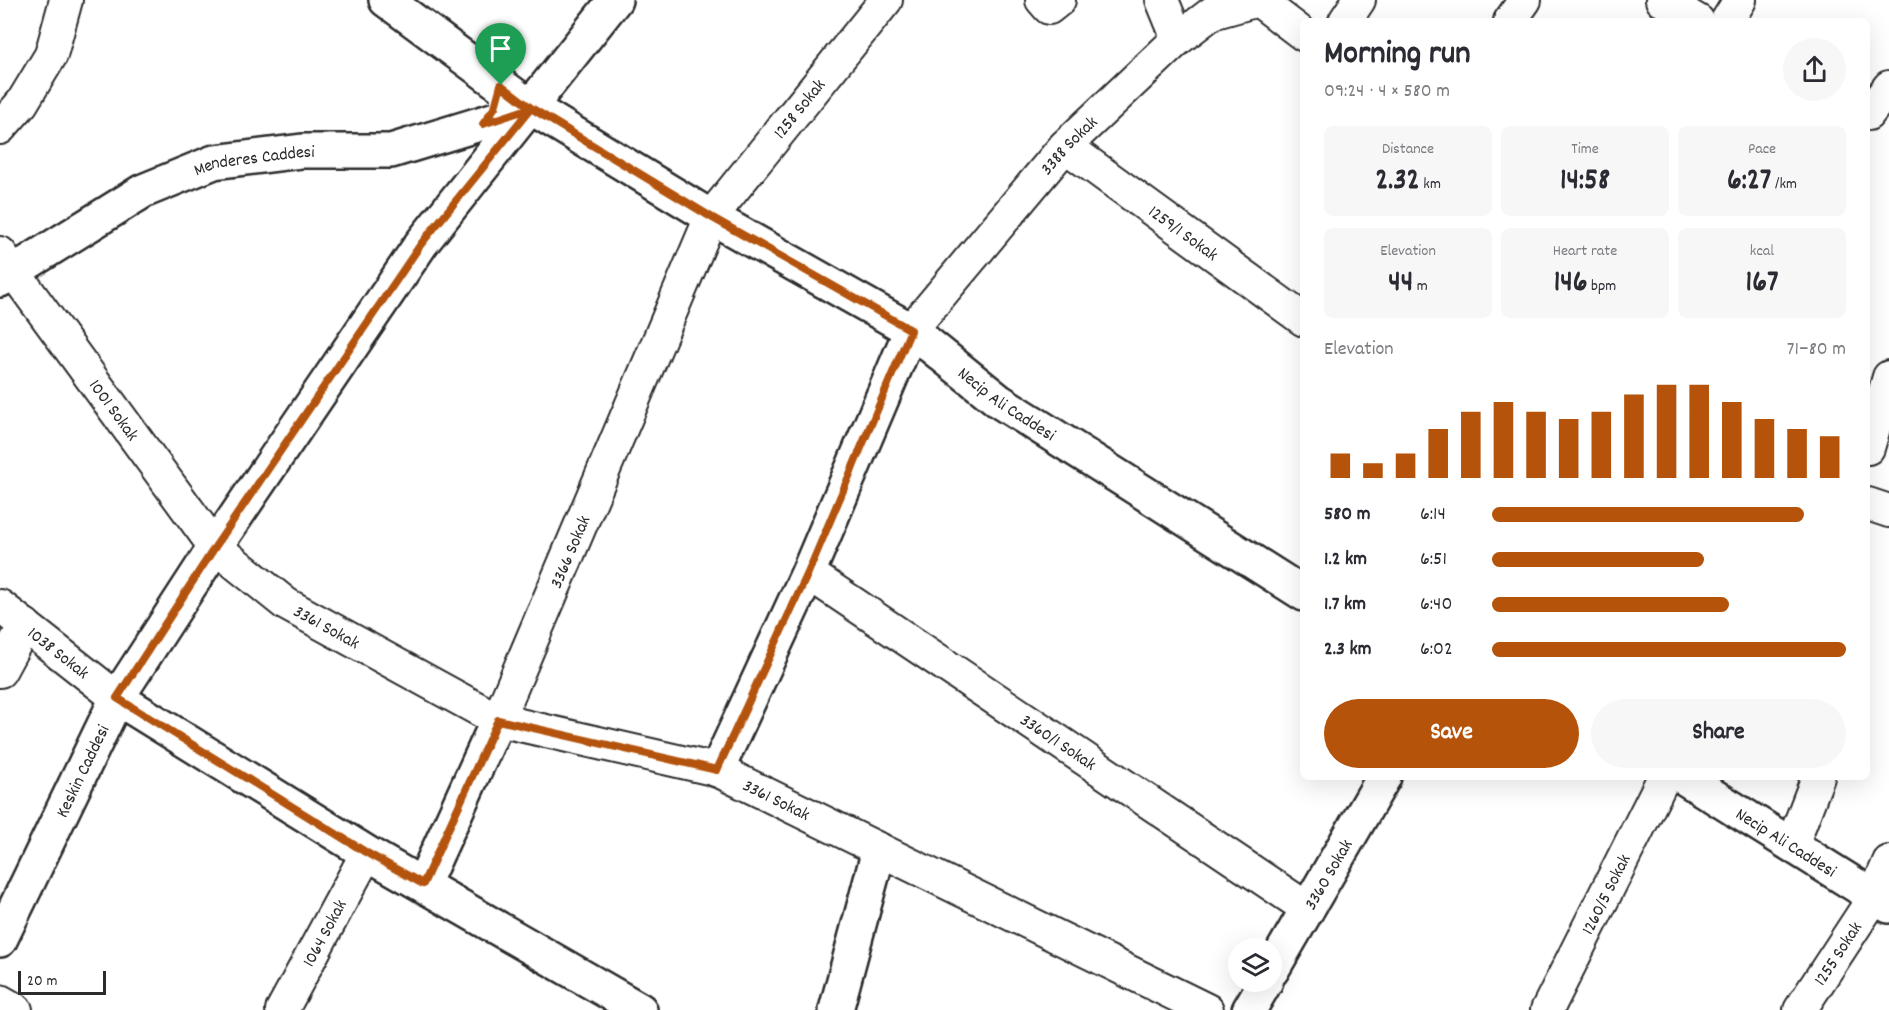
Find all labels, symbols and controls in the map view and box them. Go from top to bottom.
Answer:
pin [475,23,526,85]
icon: arrive [484,32,517,65]
text: Morning run [1324,32,1471,79]
button: share [1783,38,1846,101]
street label: 1258 Sokak [769,74,833,145]
text: 09:24 · 4 × 580 m [1324,78,1450,106]
street label: 3388 Sokak [1036,111,1104,182]
text: Distance [1382,138,1434,161]
text: Time [1571,138,1599,161]
text: Pace [1748,138,1776,161]
street label: Menderes Caddesi [190,141,314,184]
text: 2.32 [1375,161,1420,204]
text: 14:58 [1560,161,1610,204]
text: 6:27 [1727,161,1771,204]
text: km [1420,173,1441,196]
text: /km [1771,173,1797,196]
street label: 1259/1 Sokak [1142,201,1222,268]
text: Elevation [1380,240,1436,263]
text: Heart rate [1553,240,1617,263]
text: kcal [1750,240,1774,263]
text: 44 [1388,263,1413,306]
text: 146 [1554,263,1587,306]
text: 167 [1746,263,1778,306]
text: m [1413,275,1428,298]
text: bpm [1587,275,1616,298]
text: Elevation [1324,336,1394,364]
text: 71–80 m [1787,336,1846,364]
street label: Necip Ali Caddesi [951,362,1059,449]
street label: 1001 Sokak [81,375,144,447]
text: 580 m [1324,501,1371,529]
text: 6:14 [1420,501,1446,529]
street label: 3366 Sokak [545,512,598,593]
text: 1.2 km [1324,546,1367,574]
text: 6:51 [1420,546,1447,574]
text: 1.7 km [1324,591,1366,619]
text: 6:40 [1420,591,1452,619]
street label: 3361 Sokak [288,600,363,657]
street label: 1038 Sokak [21,622,94,686]
text: 2.3 km [1324,636,1371,664]
text: 6:02 [1420,636,1453,664]
button: Save [1324,699,1579,768]
button: Share [1591,699,1846,768]
street label: 3360/1 Sokak [1014,709,1100,778]
street label: Keskin Caddesi [51,721,117,822]
street label: 3361 Sokak [738,774,813,829]
street label: Necip Ali Caddesi [1730,803,1840,885]
street label: 3360 Sokak [1299,835,1360,915]
street label: 1260/5 Sokak [1577,850,1638,940]
street label: 1064 Sokak [298,896,355,972]
street label: 1255 Sokak [1809,918,1869,991]
map controls [1228,938,1282,992]
button: layers [1228,938,1282,992]
scale bar [18,968,106,996]
text: 20 m [27,970,57,993]

